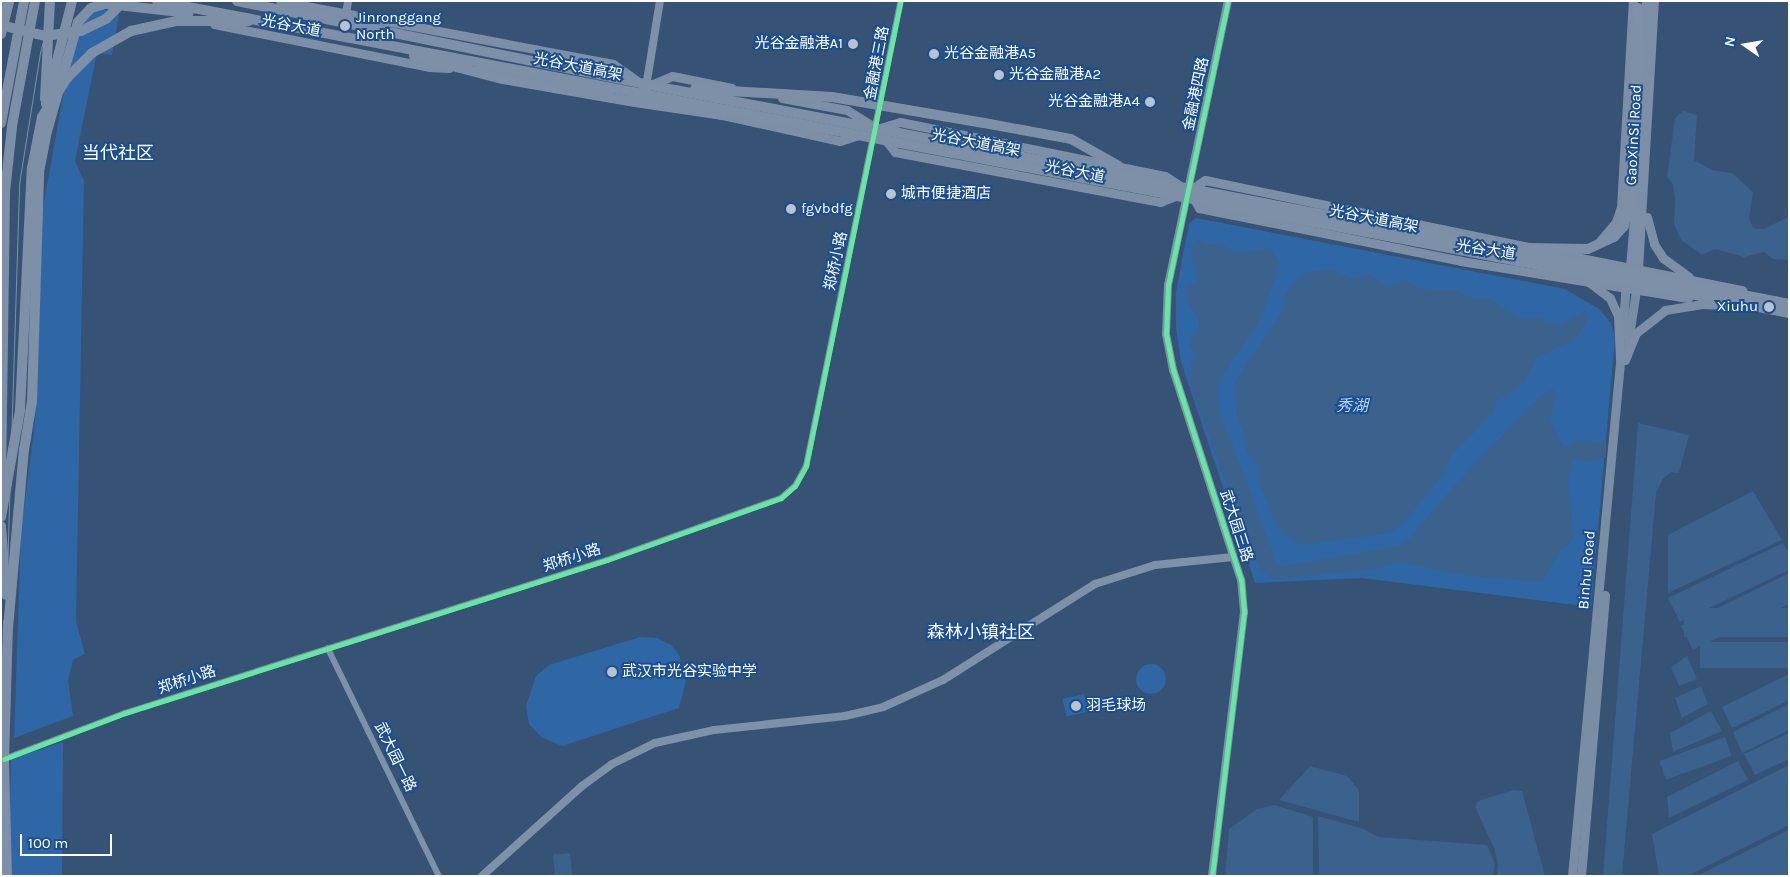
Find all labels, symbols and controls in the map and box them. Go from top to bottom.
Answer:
place label: Jinronggang North [356,8,441,43]
street label: 光谷大道 [260,11,322,41]
marker: Jinronggang North [338,19,352,33]
north arrow [1720,20,1770,70]
street label: 金融港三路 [861,24,893,102]
place label: 光谷金融港A1 [754,35,843,53]
text: N [1720,35,1739,48]
marker: 光谷金融港A1 [847,38,859,50]
place label: 光谷金融港A5 [944,45,1036,63]
marker: 光谷金融港A5 [928,48,940,60]
street label: 光谷大道高架 [532,50,624,84]
street label: 金融港四路 [1179,55,1213,133]
place label: 光谷金融港A2 [1009,66,1101,84]
marker: 光谷金融港A2 [993,69,1005,81]
street label: GaoXinSi Road [1622,84,1646,186]
place label: 光谷金融港A4 [1048,93,1140,111]
marker: 光谷金融港A4 [1144,96,1156,108]
street label: 光谷大道高架 [930,126,1022,160]
district label: 当代社区 [82,142,154,164]
street label: 光谷大道 [1044,157,1106,187]
place label: 城市便捷酒店 [901,185,991,203]
marker: 城市便捷酒店 [885,188,897,200]
place label: fgvbdfg [801,200,853,218]
street label: 光谷大道高架 [1328,202,1420,236]
marker: fgvbdfg [785,203,797,215]
street label: 郑桥小路 [821,230,851,292]
street label: 光谷大道 [1455,236,1517,264]
place label: Xiuhu [1717,298,1758,316]
marker: Xiuhu [1762,300,1776,314]
water label: 秀湖 [1336,396,1368,416]
street label: 武大园三路 [1216,488,1256,564]
street label: Binhu Road [1575,530,1599,610]
street label: 郑桥小路 [541,540,603,576]
district label: 森林小镇社区 [927,621,1035,643]
street label: 郑桥小路 [156,662,218,698]
place label: 武汉市光谷实验中学 [622,663,757,681]
marker: 武汉市光谷实验中学 [606,666,618,678]
place label: 羽毛球场 [1086,697,1146,715]
marker: 羽毛球场 [1070,700,1082,712]
street label: 武大园一路 [370,719,420,795]
scale bar [22,824,115,856]
text: 100 m [28,834,68,852]

